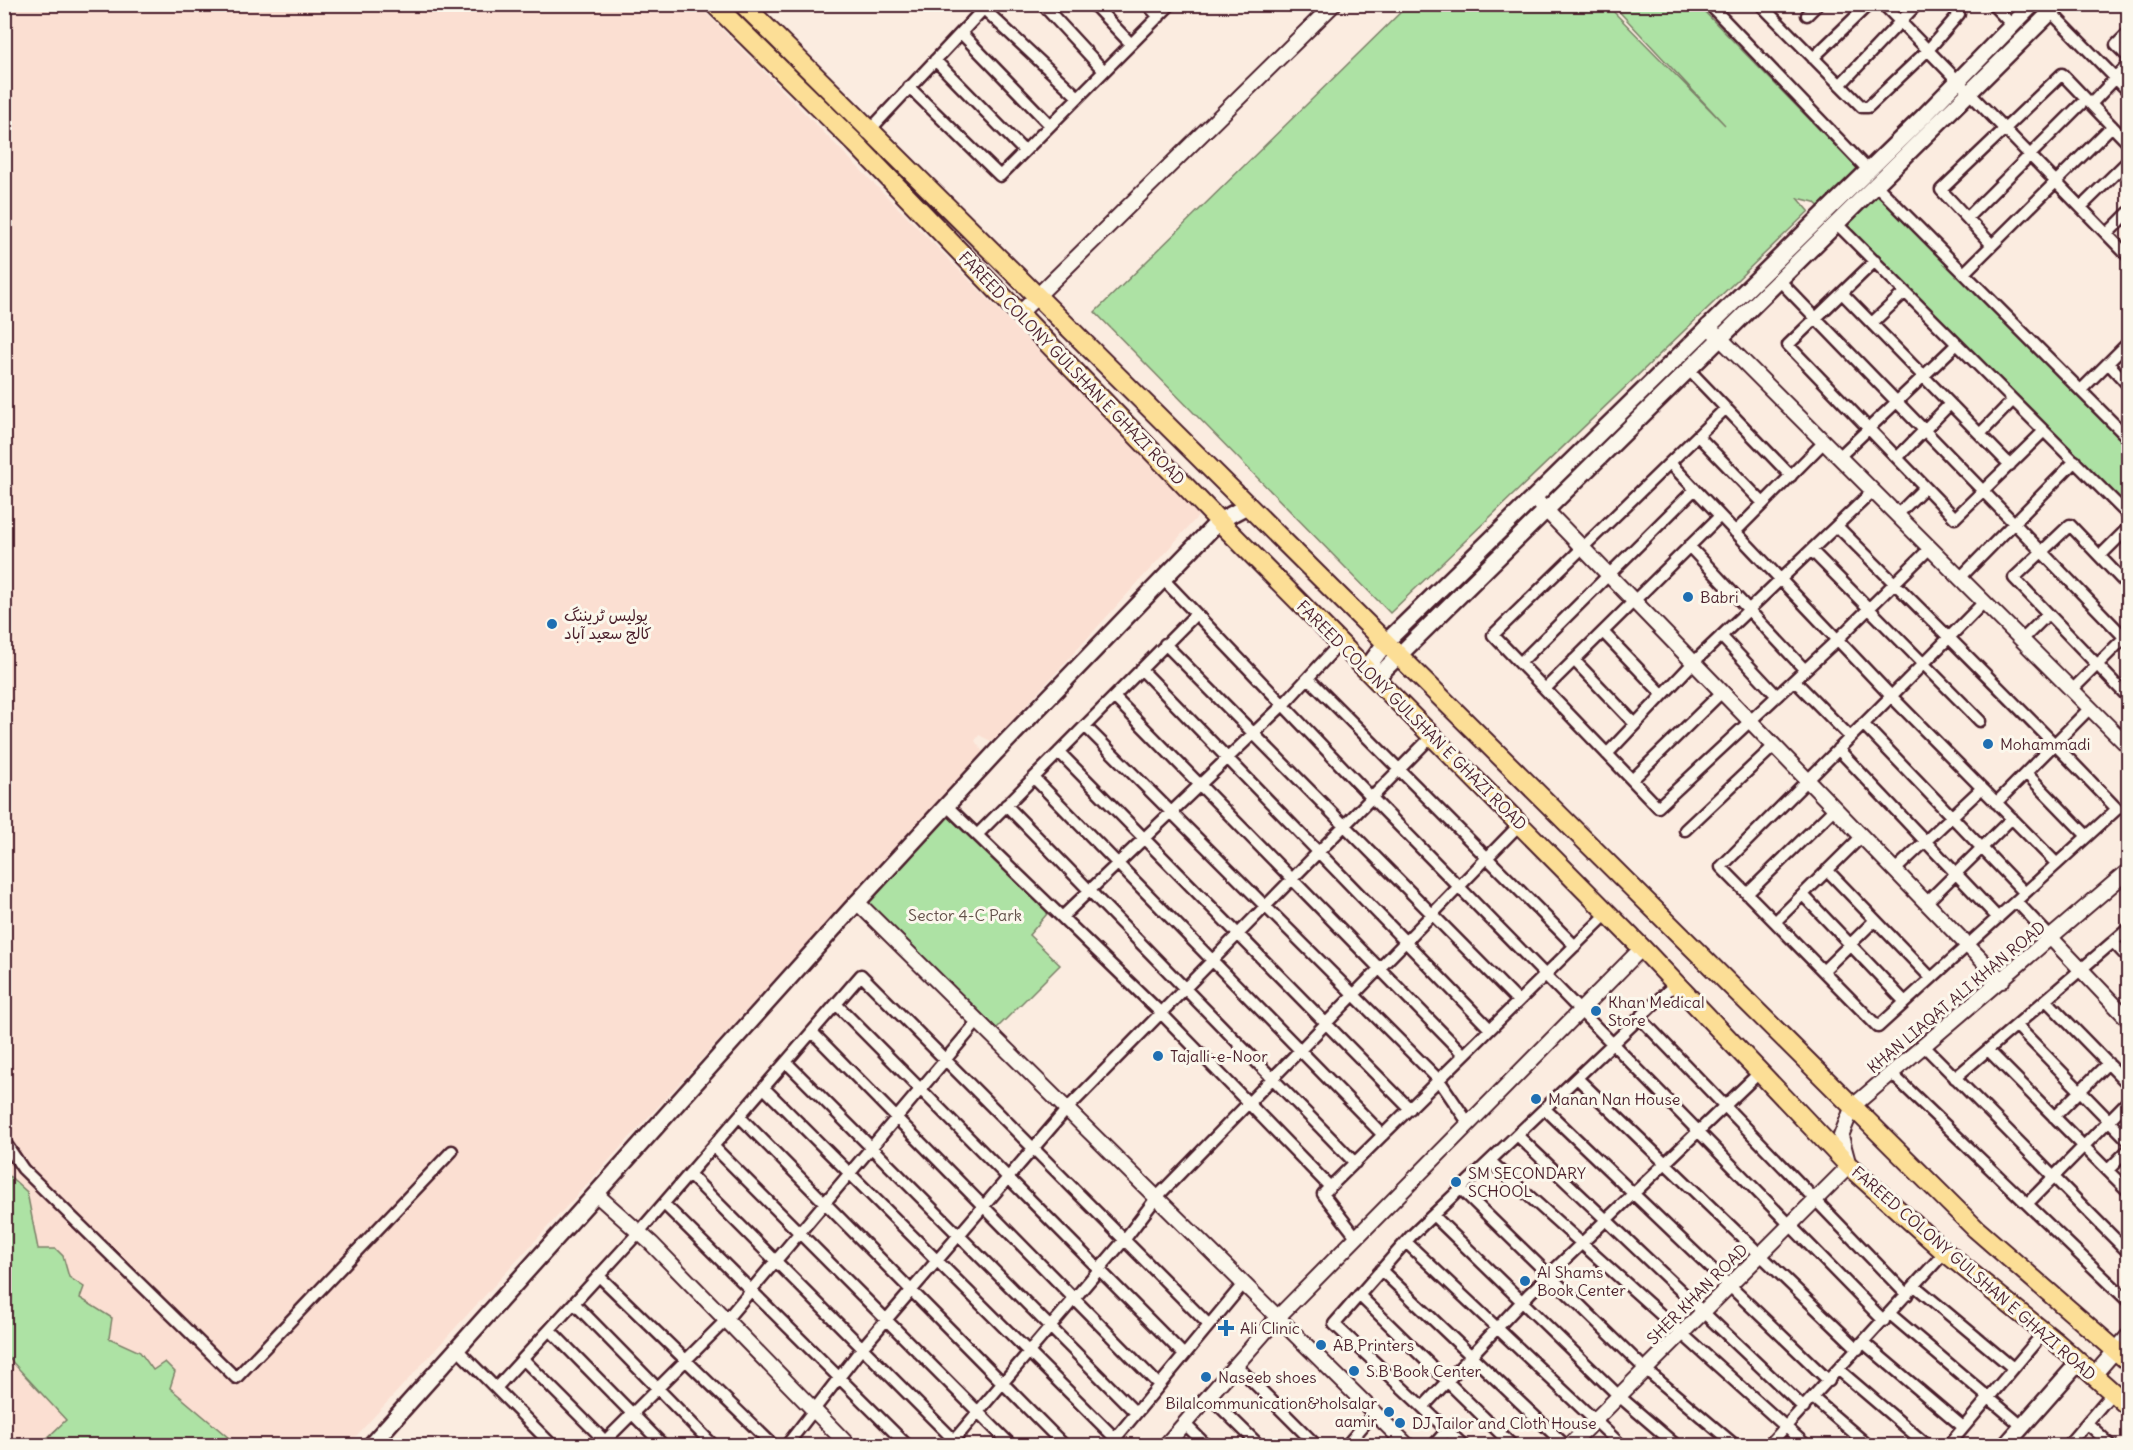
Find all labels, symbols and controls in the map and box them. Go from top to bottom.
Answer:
street label: FAREED COLONY GULSHAN E GHAZI ROAD [955,247,1189,489]
place label: Babri [1700,587,1739,607]
marker: Babri [1681,590,1695,604]
street label: FAREED COLONY GULSHAN E GHAZI ROAD [1293,596,1531,834]
place label: پولیس ٹریننگ کالج سعید آباد [564,605,652,644]
marker: پولیس ٹریننگ کالج سعید آباد [545,617,559,631]
place label: Mohammadi [2000,734,2090,754]
marker: Mohammadi [1981,737,1995,751]
park label: Sector 4-C Park [908,905,1022,925]
street label: KHAN LIAQAT ALI KHAN ROAD [1863,917,2049,1077]
place label: Khan Medical Store [1608,992,1705,1030]
marker: Khan Medical Store [1589,1004,1603,1018]
place label: Tajalli-e-Noor [1170,1046,1268,1066]
marker: Tajalli-e-Noor [1151,1049,1165,1063]
place label: Manan Nan House [1548,1089,1680,1109]
marker: Manan Nan House [1529,1092,1543,1106]
street label: FAREED COLONY GULSHAN E GHAZI ROAD [1848,1162,2100,1384]
place label: SM SECONDARY SCHOOL [1468,1163,1586,1201]
marker: SM SECONDARY SCHOOL [1449,1175,1463,1189]
street label: SHER KHAN ROAD [1642,1239,1752,1349]
place label: Al Shams Book Center [1537,1262,1626,1300]
marker: Al Shams Book Center [1518,1274,1532,1288]
place label: Ali Clinic [1240,1318,1300,1338]
marker: Ali Clinic [1217,1319,1235,1337]
place label: AB Printers [1333,1335,1414,1355]
marker: AB Printers [1314,1338,1328,1352]
place label: S.B Book Center [1366,1361,1482,1381]
marker: S.B Book Center [1347,1364,1361,1378]
place label: Naseeb shoes [1218,1367,1317,1387]
marker: Naseeb shoes [1199,1370,1213,1384]
place label: Bilalcommunication&holsalar aamir [1165,1393,1377,1431]
marker: Bilalcommunication&holsalar aamir [1382,1405,1396,1419]
place label: DJ Tailor and Cloth House [1412,1413,1597,1433]
marker: DJ Tailor and Cloth House [1393,1416,1407,1430]

